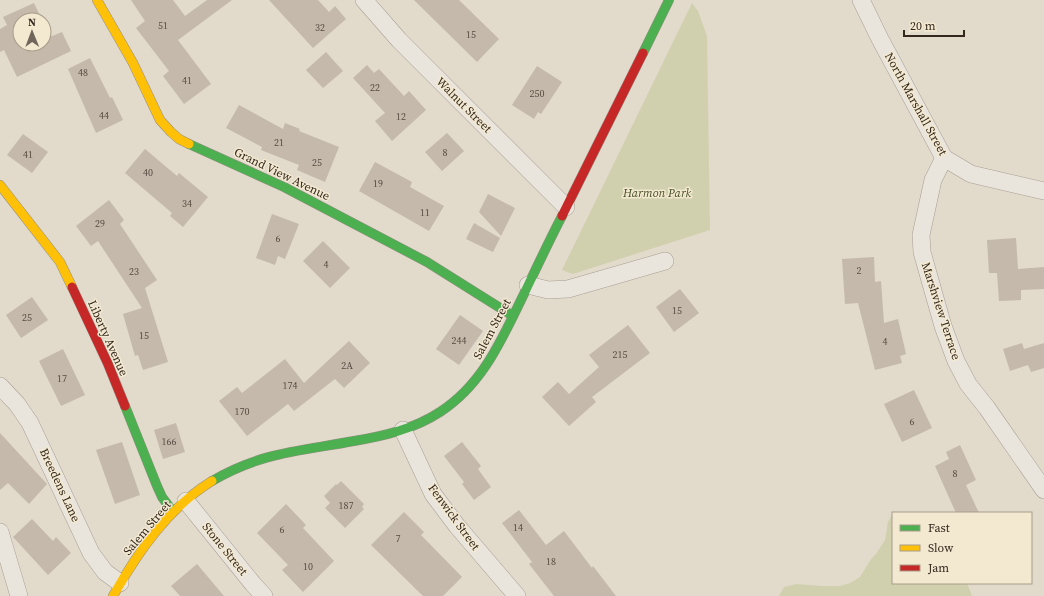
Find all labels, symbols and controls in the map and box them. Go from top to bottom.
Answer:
north arrow [12,12,52,52]
scale bar [904,12,964,38]
text: N [28,15,36,30]
text: 20 m [910,18,936,34]
house number: 51 [158,19,168,32]
house number: 32 [315,21,325,34]
house number: 15 [466,28,476,41]
street label: North Marshall Street [881,50,951,158]
house number: 48 [78,66,88,79]
house number: 41 [182,74,192,87]
street label: Walnut Street [433,74,495,136]
house number: 22 [370,81,380,94]
house number: 250 [530,87,545,100]
house number: 44 [99,109,109,122]
house number: 12 [396,110,406,123]
house number: 21 [274,136,284,149]
street label: Grand View Avenue [232,144,332,204]
house number: 8 [443,146,448,159]
house number: 41 [23,148,33,161]
house number: 25 [312,156,322,169]
house number: 40 [143,166,153,179]
house number: 19 [373,177,383,190]
park label: Harmon Park [622,185,691,201]
house number: 34 [182,197,192,210]
house number: 11 [420,206,430,219]
house number: 29 [95,217,105,230]
house number: 6 [276,232,281,245]
house number: 4 [324,258,329,271]
street label: Marshview Terrace [918,260,964,362]
house number: 2 [857,264,862,277]
house number: 23 [129,265,139,278]
street label: Salem Street [469,296,515,362]
street label: Liberty Avenue [84,298,132,378]
house number: 15 [672,304,682,317]
house number: 25 [22,311,32,324]
house number: 15 [139,329,149,342]
house number: 244 [452,334,467,347]
house number: 4 [883,335,888,348]
house number: 215 [613,348,628,361]
house number: 2A [341,359,353,372]
house number: 17 [57,372,67,385]
house number: 174 [283,379,298,392]
house number: 170 [235,405,250,418]
house number: 6 [910,415,915,428]
house number: 166 [162,435,177,448]
street label: Breedens Lane [36,446,84,524]
house number: 8 [953,467,958,480]
street label: Fenwick Street [425,481,484,553]
street label: Salem Street [119,497,175,559]
house number: 187 [339,499,354,512]
legend [892,512,1032,584]
street label: Stone Street [199,519,251,579]
text: Fast [928,520,950,536]
house number: 14 [513,521,523,534]
house number: 6 [280,523,285,536]
house number: 7 [396,532,401,545]
text: Slow [928,540,954,556]
house number: 18 [546,555,556,568]
house number: 10 [303,560,313,573]
text: Jam [927,560,949,576]

